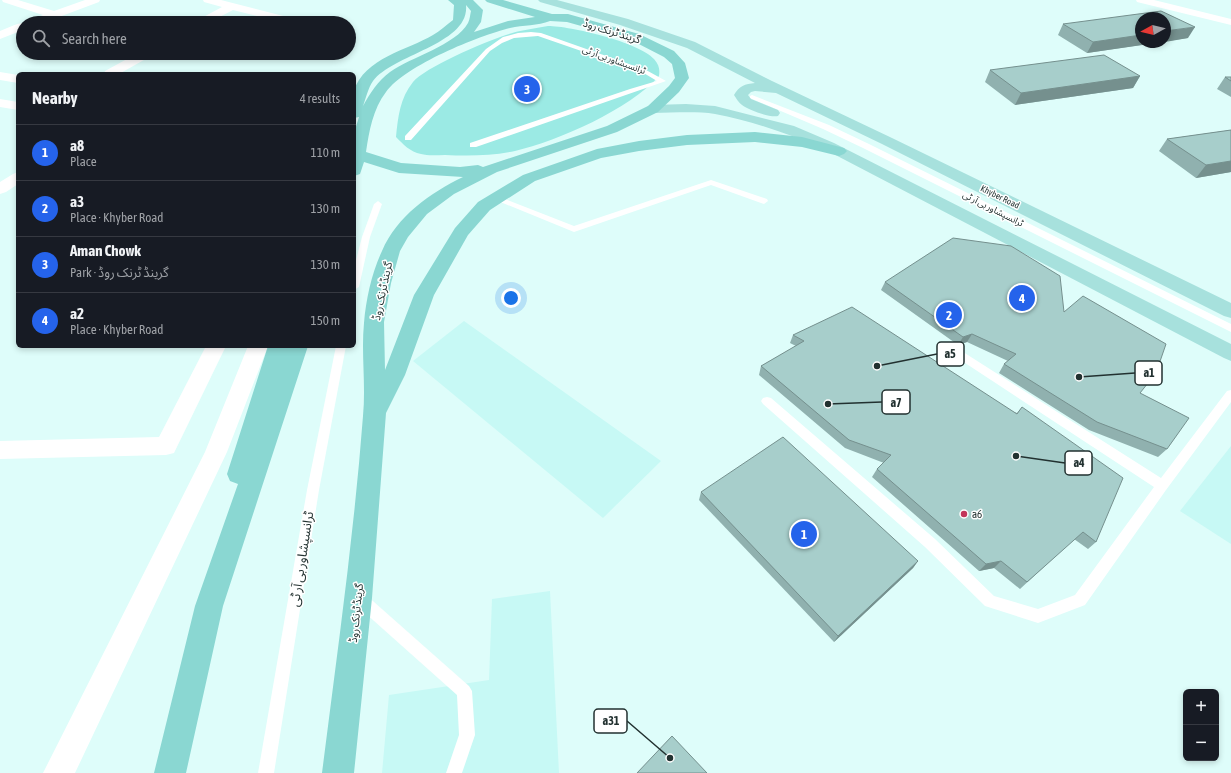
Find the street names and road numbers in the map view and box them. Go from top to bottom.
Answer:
street label: گرینڈ ٹرنک روڈ [581,16,643,47]
street label: ٹرانسپشاور بی آر ٹی [581,44,647,77]
street label: Khyber Road [979,183,1021,211]
street label: ٹرانسپشاور بی آر ٹی [961,189,1025,230]
street label: گرینڈ ٹرنک روڈ [370,260,395,322]
street label: ٹرانسپشاور بی آر ٹی [287,510,319,608]
street label: گرینڈ ٹرنک روڈ [347,582,366,643]

